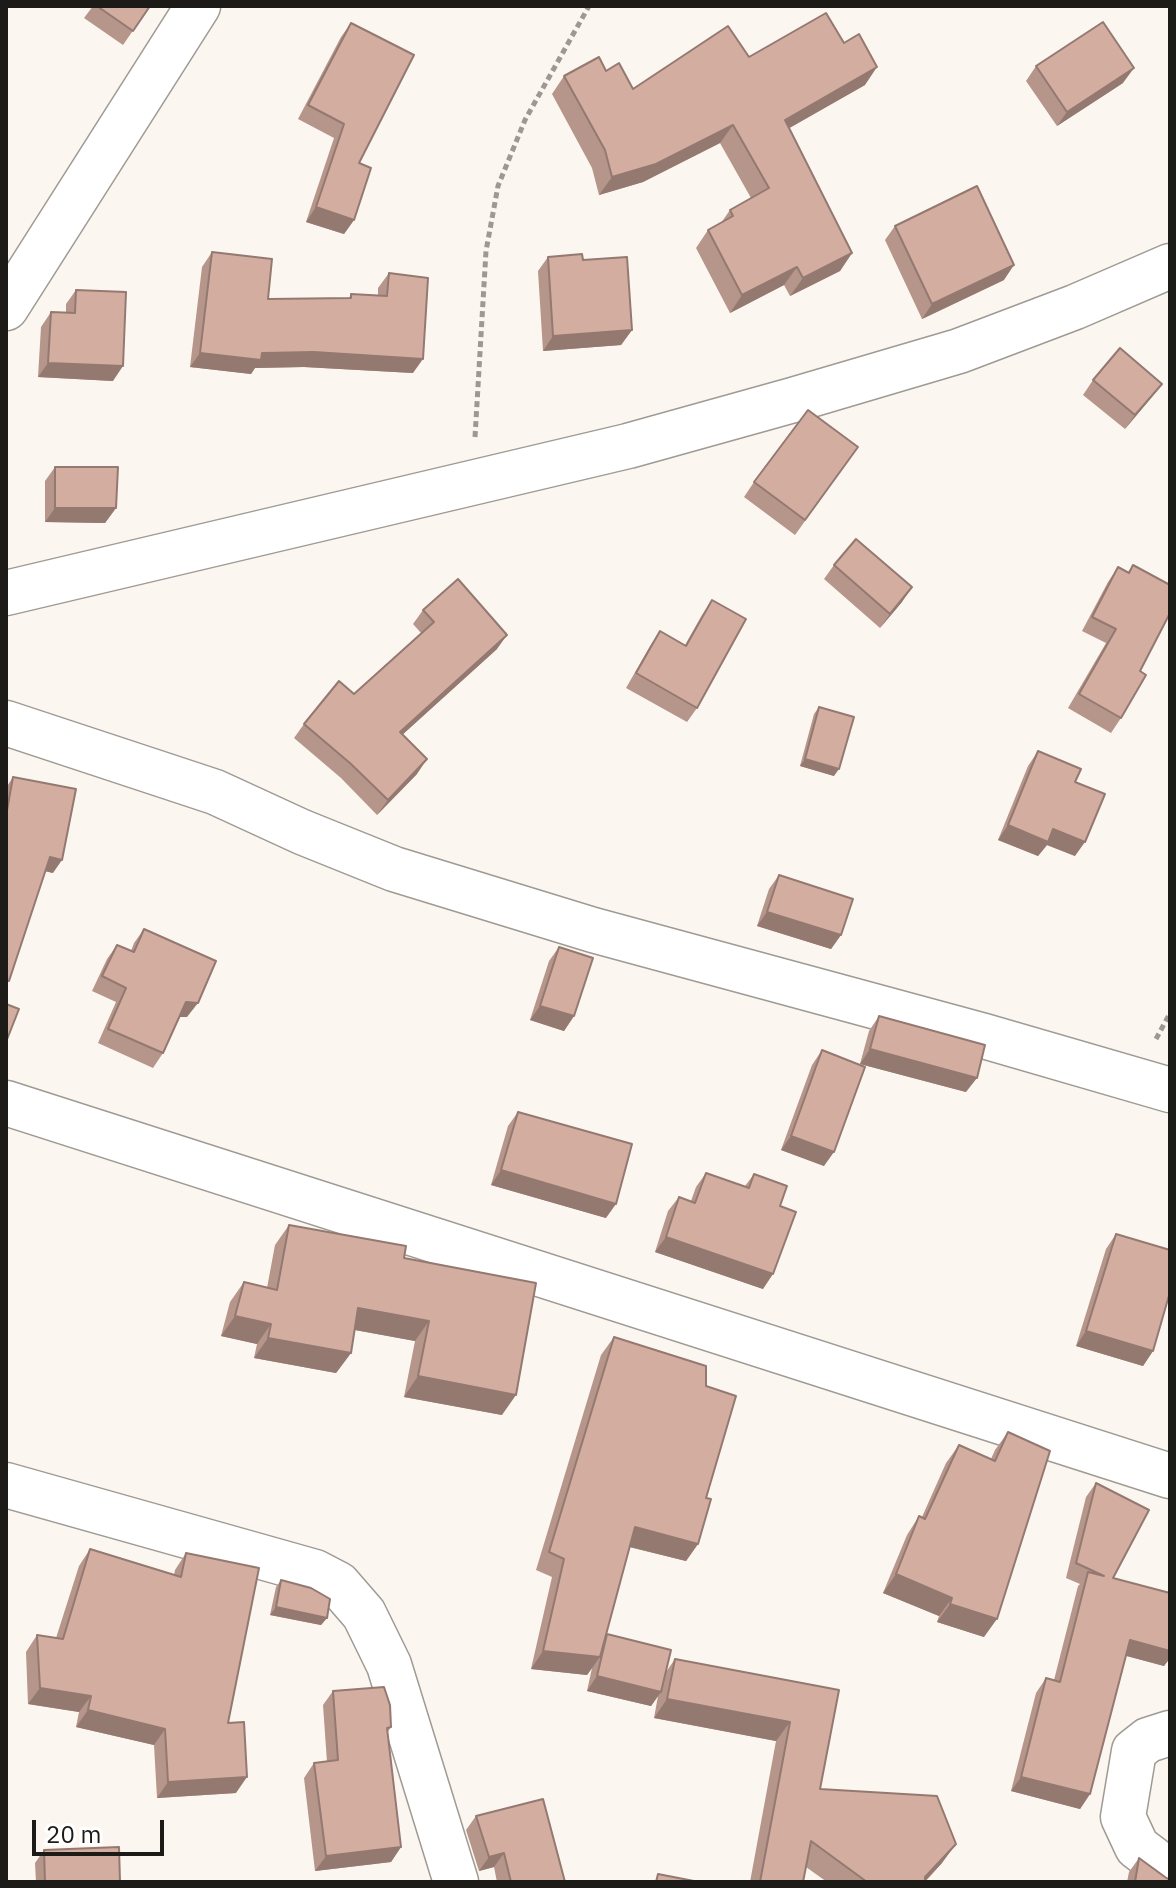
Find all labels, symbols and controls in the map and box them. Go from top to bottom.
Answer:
scale bar [36,1804,168,1854]
text: 20 m [46,1818,101,1850]

